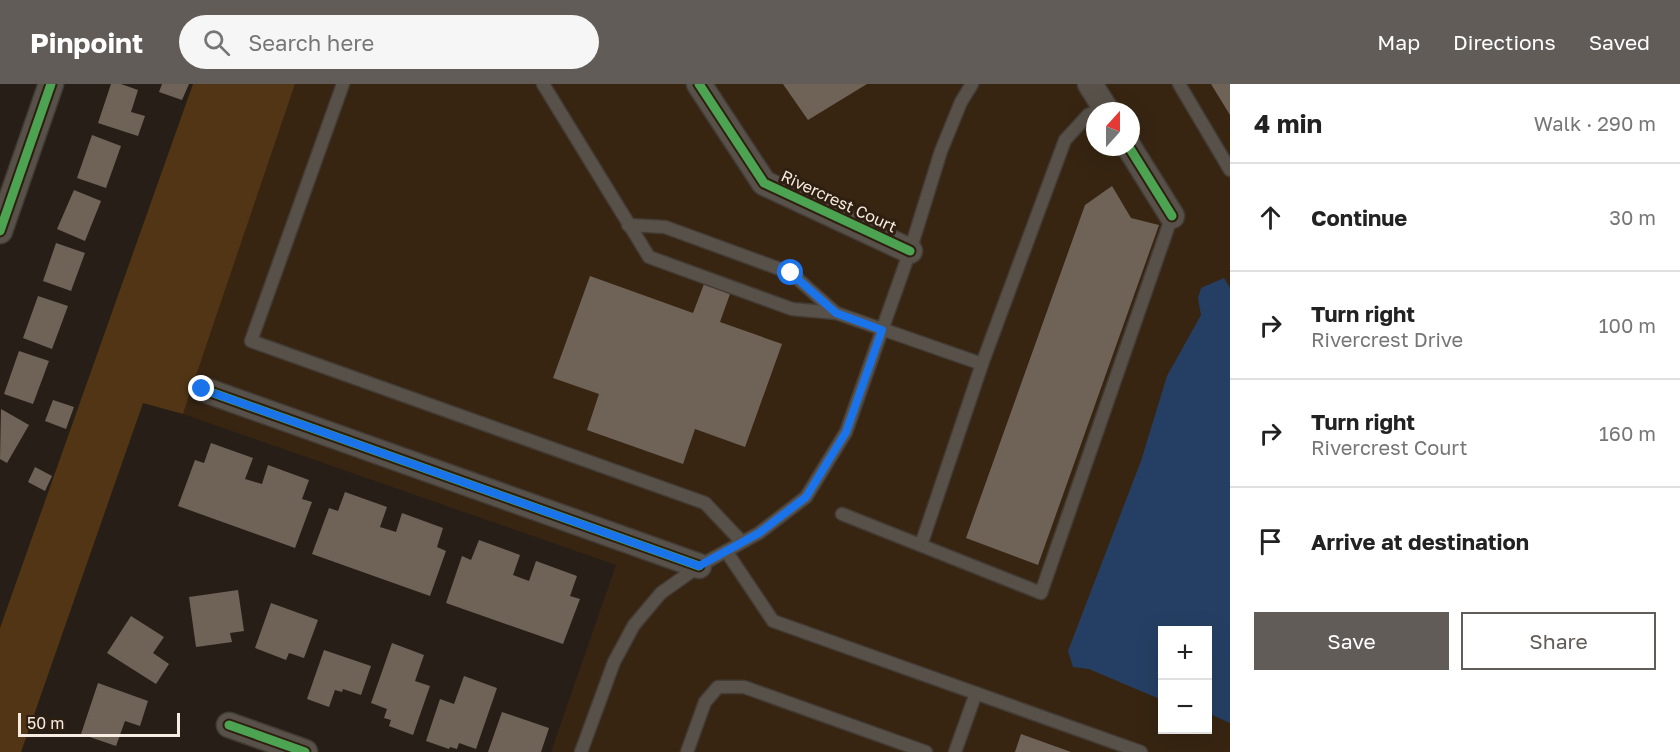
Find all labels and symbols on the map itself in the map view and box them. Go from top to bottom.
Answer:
north arrow [1086,102,1140,156]
street label: Rivercrest Court [778,165,900,237]
route start [777,259,803,285]
route end [188,375,214,401]
scale bar [18,710,180,738]

